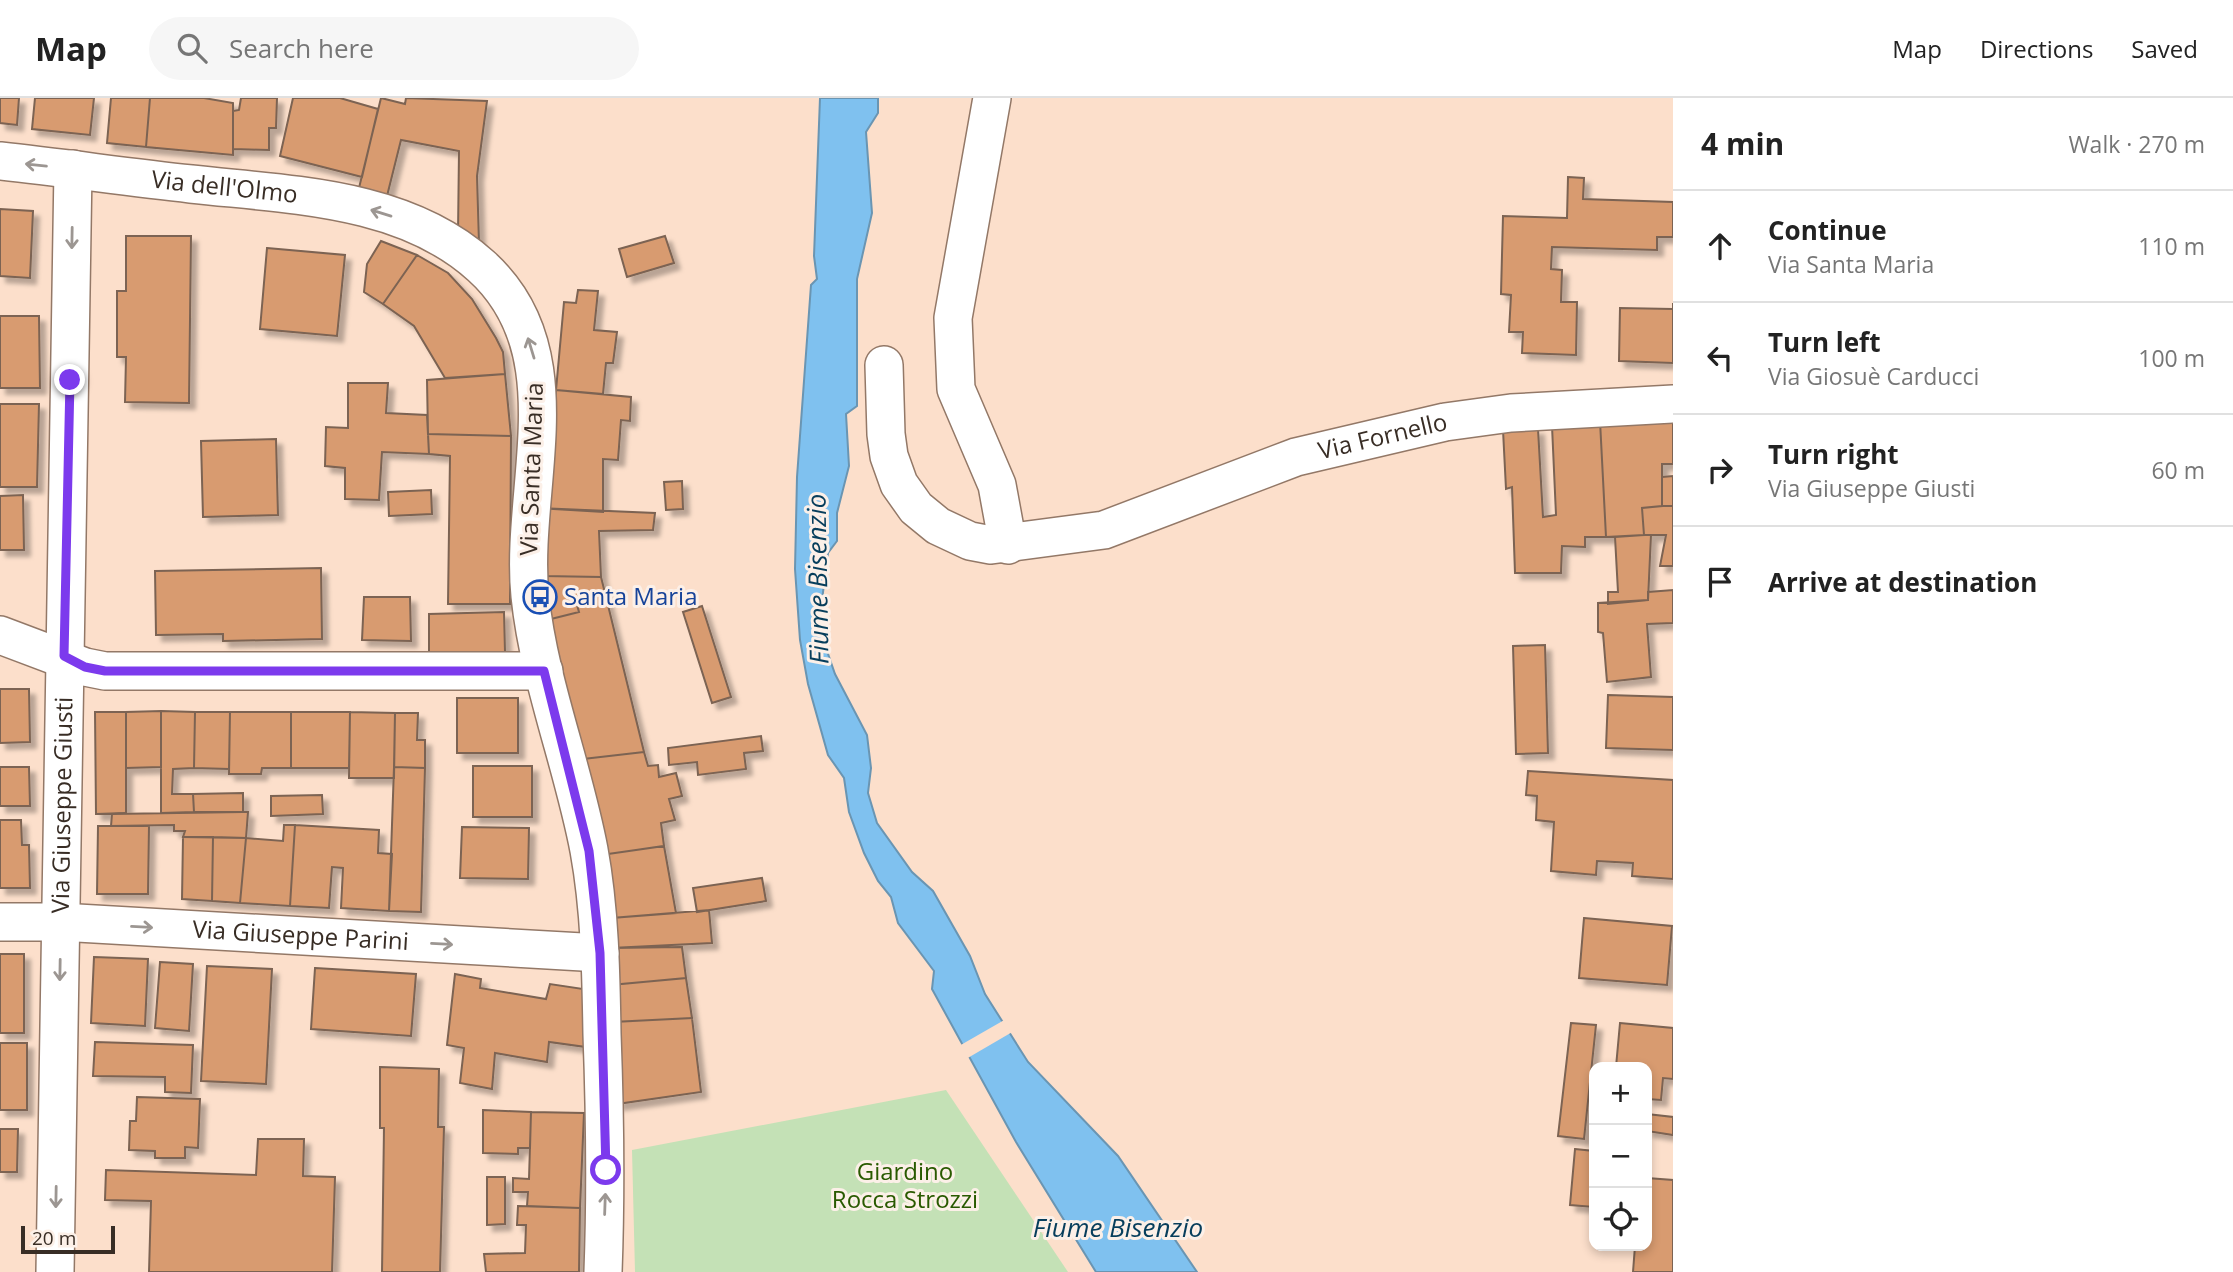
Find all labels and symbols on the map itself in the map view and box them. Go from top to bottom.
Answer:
one-way arrow [25,159,48,172]
street label: Via dell'Olmo [150,162,300,210]
one-way arrow [370,206,392,219]
one-way arrow [65,226,78,249]
one-way arrow [524,337,537,359]
route end [54,364,85,395]
street label: Via Santa Maria [511,382,550,556]
street label: Via Fornello [1315,404,1450,466]
water label: Fiume Bisenzio [798,494,836,665]
bus stop icon: Santa Maria [521,578,559,616]
place label: Santa Maria [564,579,697,612]
street label: Via Giuseppe Giusti [43,697,79,914]
street label: Via Giuseppe Parini [192,912,410,957]
one-way arrow [130,920,153,933]
one-way arrow [430,938,453,951]
one-way arrow [53,958,67,981]
route start [590,1154,621,1185]
park label: Giardino Rocca Strozzi [832,1154,978,1215]
one-way arrow [50,1185,63,1208]
one-way arrow [599,1193,612,1216]
water label: Fiume Bisenzio [1033,1209,1203,1245]
scale bar [21,1223,116,1255]

